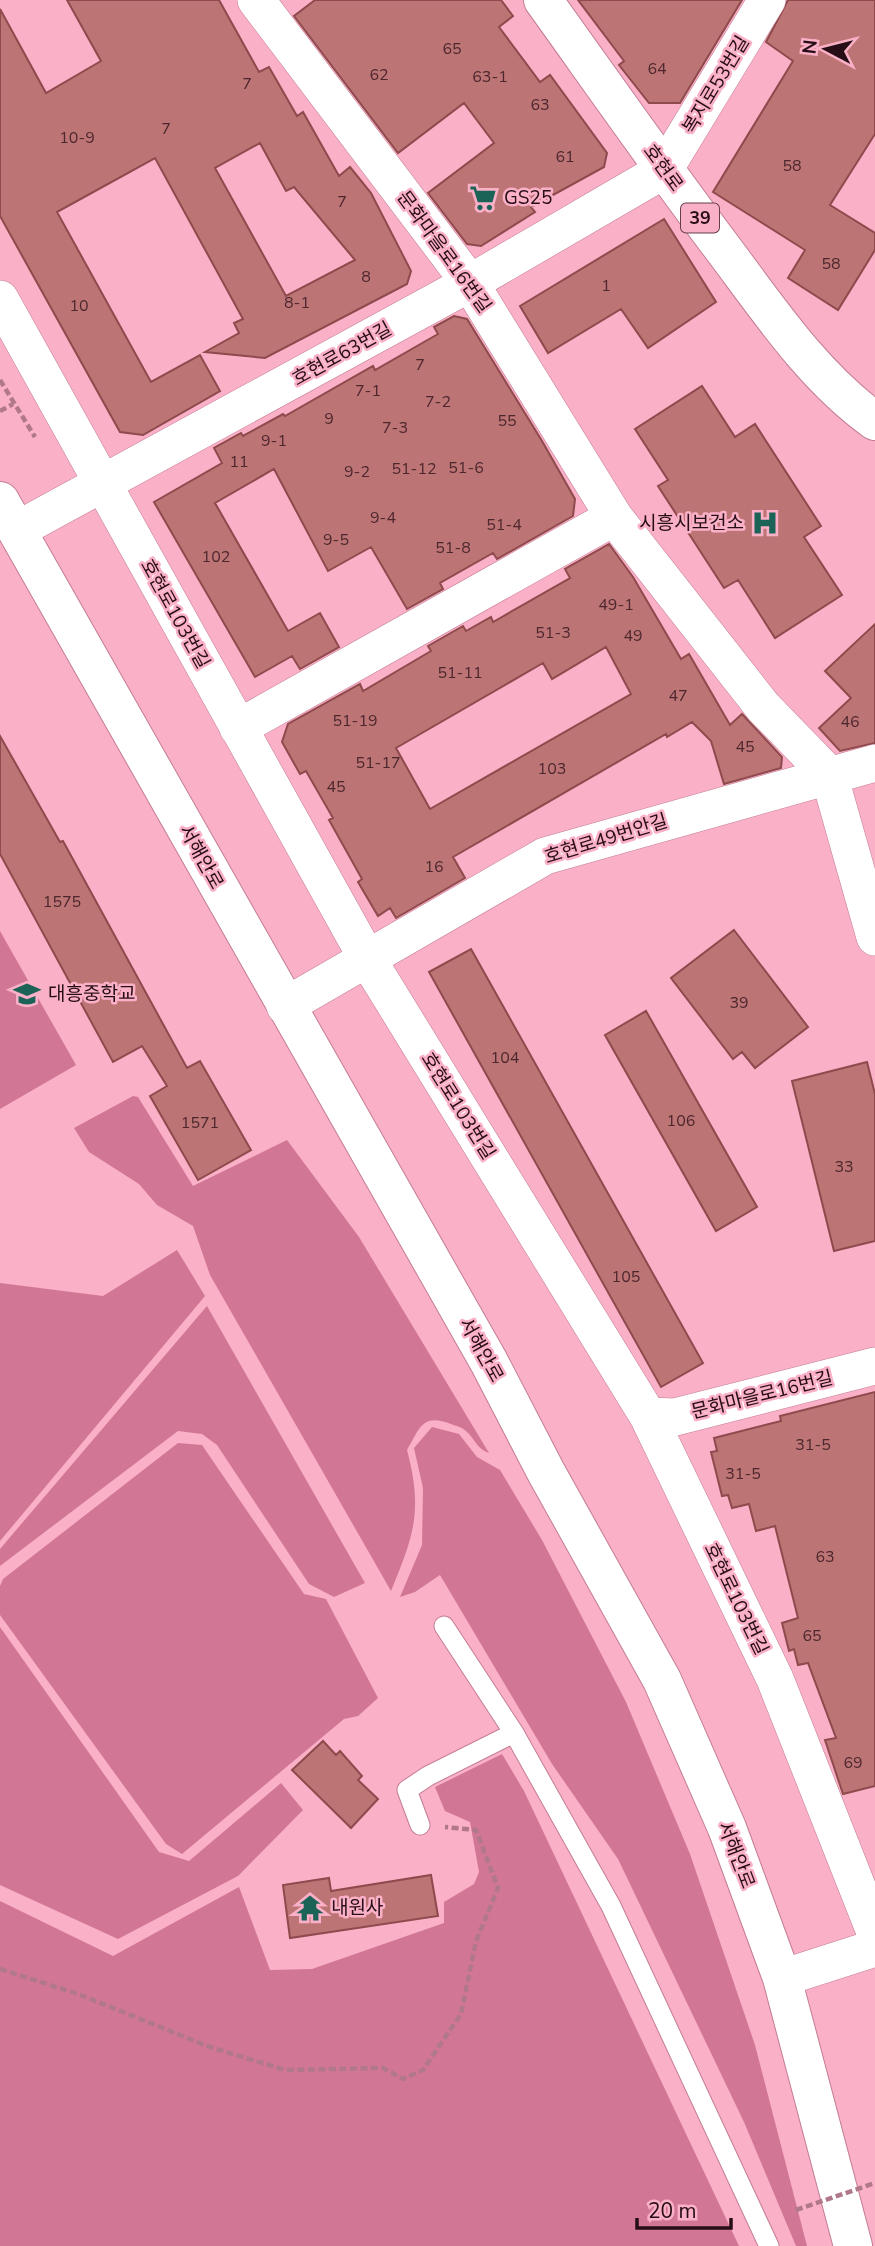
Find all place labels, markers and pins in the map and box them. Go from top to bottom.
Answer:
supermarket icon: GS25 [468,183,498,213]
place label: GS25 [504,185,552,211]
hospital icon: 시흥시보건소 [750,508,780,538]
place label: 시흥시보건소 [639,510,744,536]
school or university icon: 대흥중학교 [12,979,42,1009]
place label: 대흥중학교 [48,981,135,1007]
temple icon: 내원사 [295,1893,325,1923]
place label: 내원사 [331,1895,383,1921]

